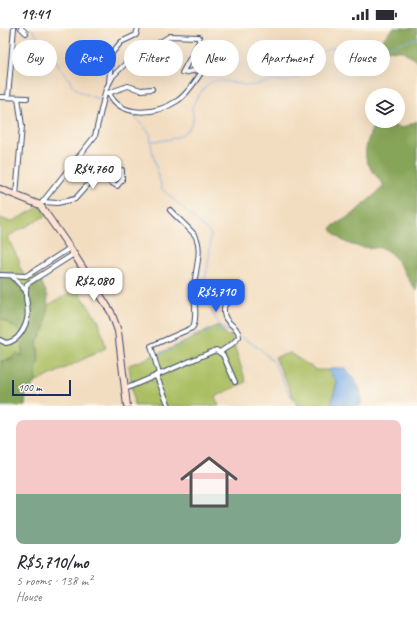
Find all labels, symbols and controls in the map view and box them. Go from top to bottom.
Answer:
text: 19:41 [20,5,50,24]
chip: Buy [12,40,57,76]
chip: Rent [65,40,116,76]
chip: Filters [124,40,183,76]
chip: New [191,40,239,76]
chip: Apartment [247,40,326,76]
chip: House [334,40,390,76]
map controls [365,88,405,128]
button: layers [365,88,405,128]
pin: R$4,760 [56,156,130,190]
text: R$4,760 [73,161,113,177]
pin: R$2,080 [57,268,131,302]
text: R$2,080 [75,273,113,289]
pin: R$5,710 [179,279,253,313]
text: R$5,710 [197,284,235,300]
scale bar [12,378,71,397]
text: 100 m [18,380,42,394]
icon: home [173,446,245,518]
text: R$5,710/mo [16,552,88,573]
text: 5 rooms · 138 m² [16,573,92,589]
text: House [16,589,41,605]

